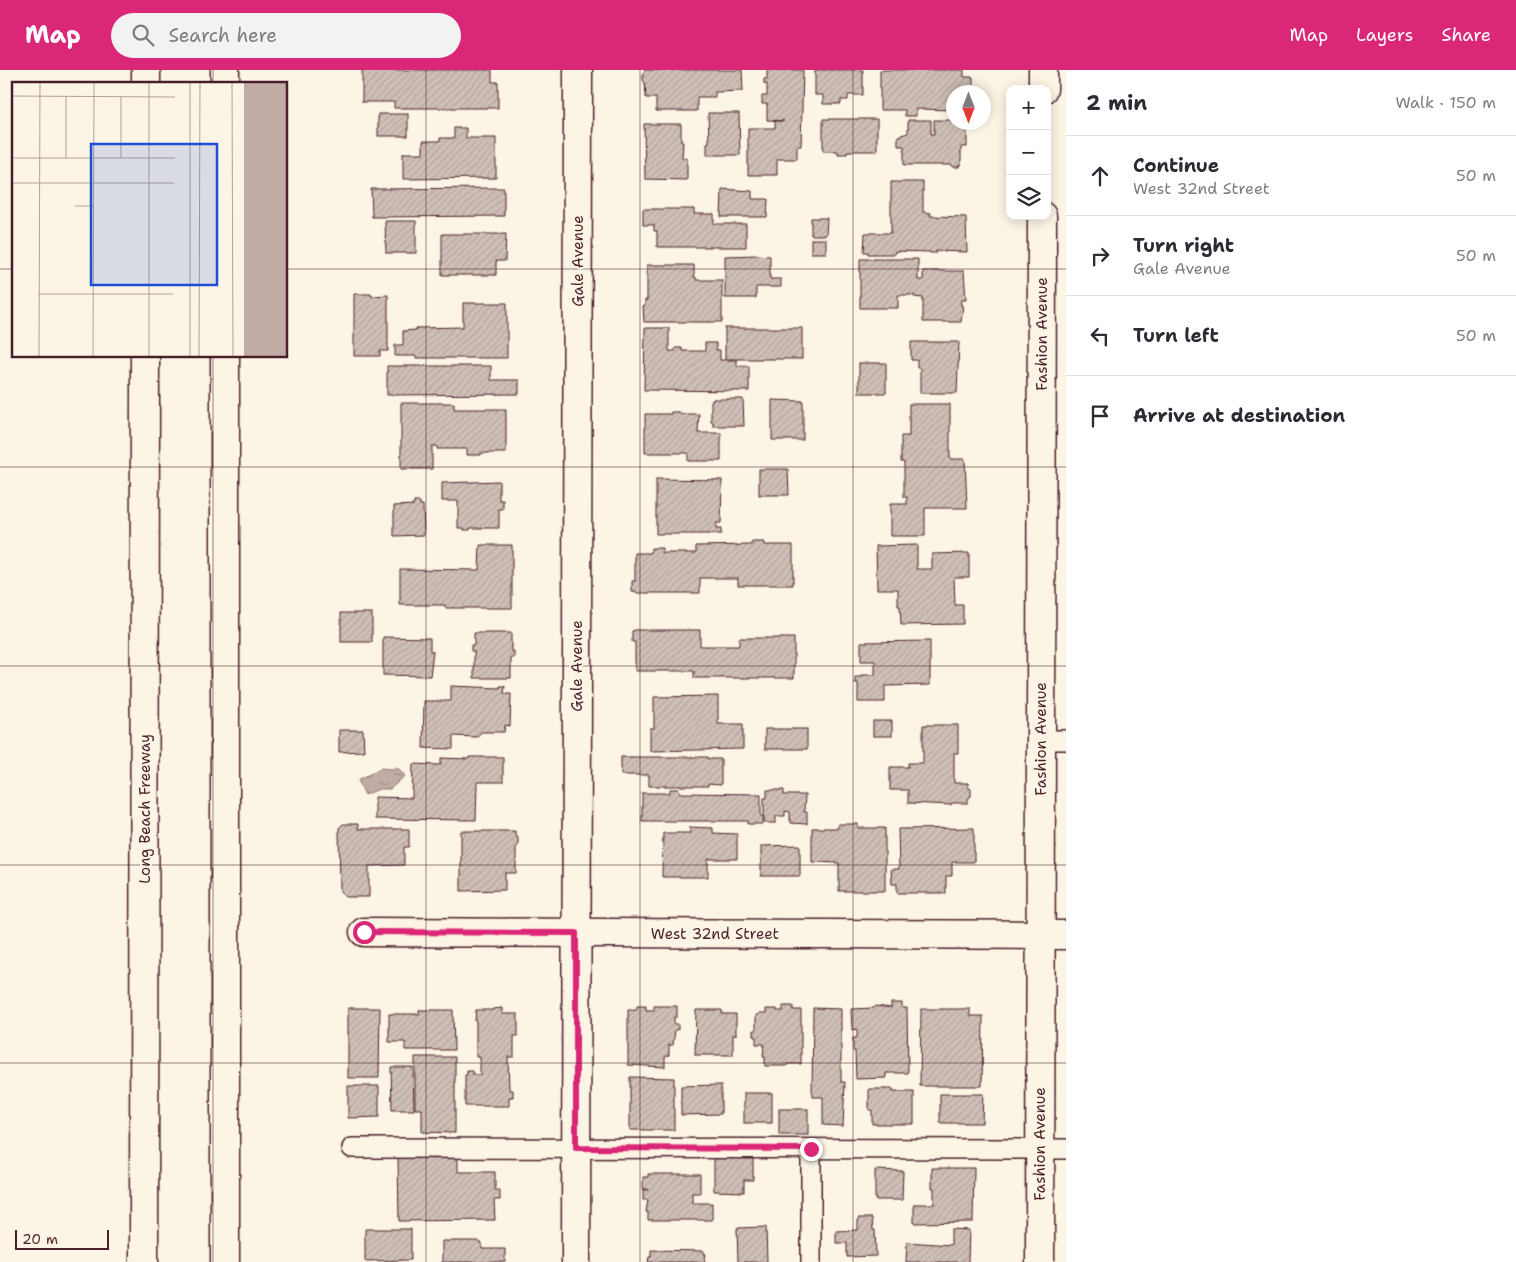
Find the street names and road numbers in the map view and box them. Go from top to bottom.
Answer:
street label: Gale Avenue [568,215,588,307]
street label: Fashion Avenue [1032,277,1052,391]
street label: Gale Avenue [567,620,587,712]
street label: Fashion Avenue [1031,682,1051,796]
street label: Long Beach Freeway [135,734,155,884]
street label: West 32nd Street [651,924,779,944]
street label: Fashion Avenue [1030,1087,1050,1201]

